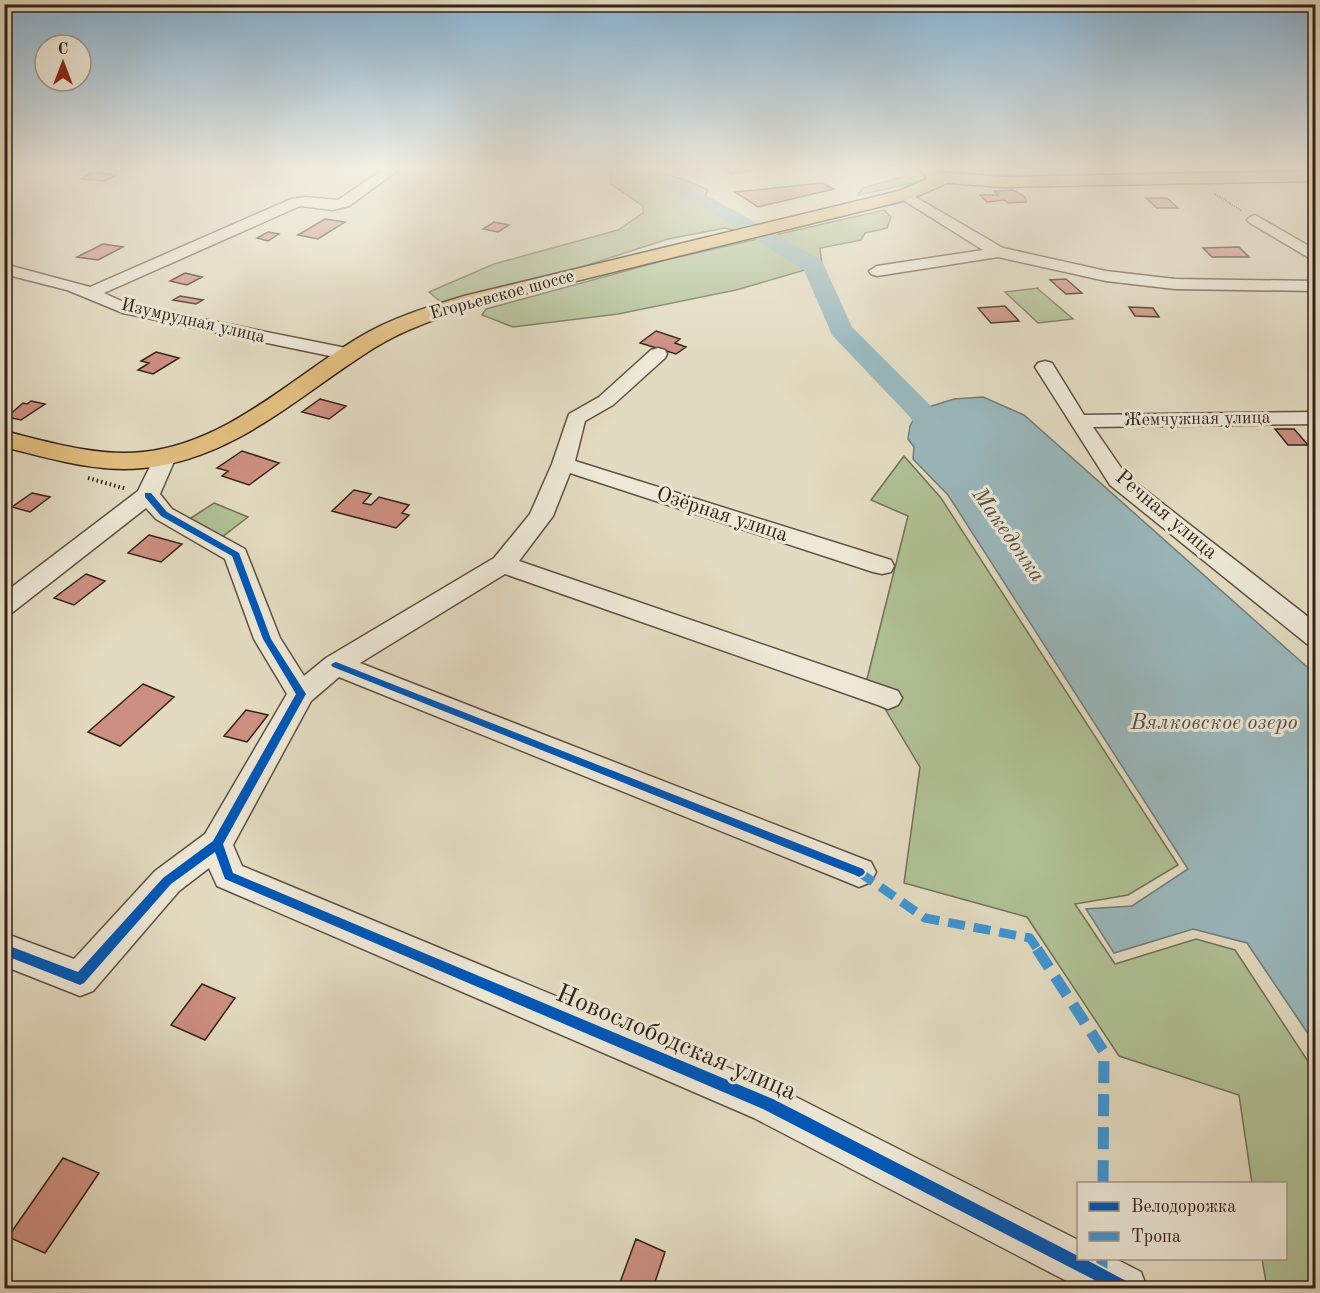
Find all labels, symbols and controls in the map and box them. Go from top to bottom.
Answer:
north arrow [33,33,93,93]
text: С [58,42,68,58]
street label: Егорьевское шоссе [428,267,576,323]
street label: Изумрудная улица [119,296,267,346]
street label: Жемчужная улица [1123,409,1271,429]
street label: Речная улица [1111,467,1221,563]
water label: Македонка [967,483,1049,586]
street label: Озёрная улица [654,484,790,546]
water label: Вялковское озеро [1129,712,1298,734]
street label: Новослободская улица [552,981,800,1106]
legend [1077,1182,1287,1260]
text: Велодорожка [1131,1198,1236,1216]
text: Тропа [1131,1228,1181,1246]

